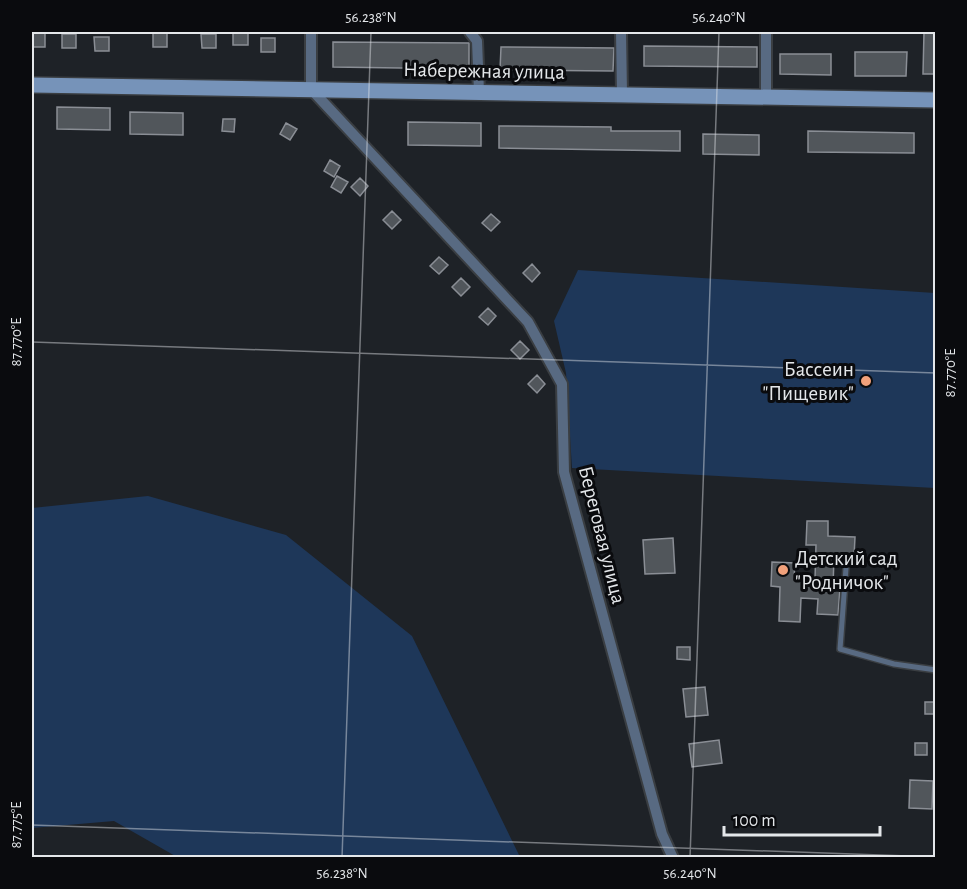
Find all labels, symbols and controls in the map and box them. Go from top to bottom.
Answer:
text: 56.238°N [345,10,397,25]
text: 56.240°N [692,10,746,25]
street label: Набережная улица [403,59,565,83]
text: 87.770°E [9,318,24,366]
text: 87.770°E [943,349,958,397]
place label: Бассеин "Пищевик" [762,359,854,404]
marker: Бассеин "Пищевик" [859,374,873,388]
street label: Береговая улица [575,464,629,606]
place label: Детский сад "Родничок" [795,548,898,593]
marker: Детский сад "Родничок" [776,563,790,577]
scale bar [724,799,880,837]
text: 87.775°E [9,801,24,849]
text: 100 m [733,812,776,830]
text: 56.238°N [316,866,368,881]
text: 56.240°N [663,866,717,881]

